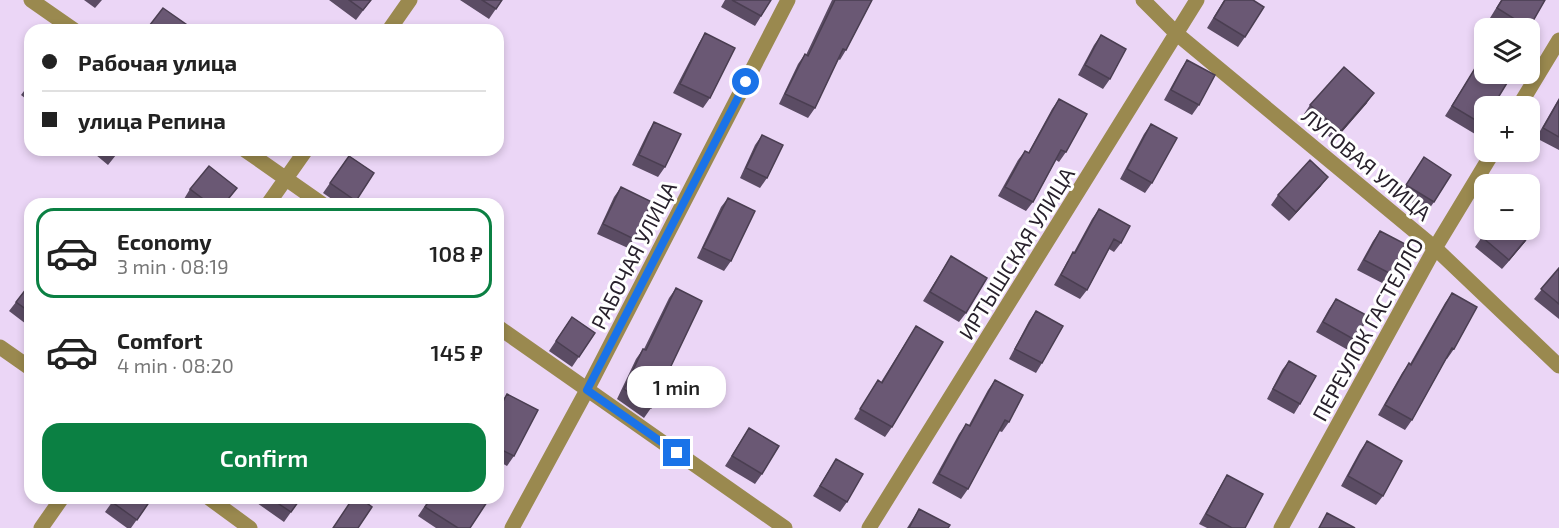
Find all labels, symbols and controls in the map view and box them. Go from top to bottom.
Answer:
map controls [1474,18,1540,240]
button: layers [1474,18,1540,84]
text: Рабочая улица [78,49,237,75]
route start [732,68,759,95]
button: + [1474,96,1540,162]
street label: ЛУГОВАЯ УЛИЦА [1298,103,1436,225]
text: улица Репина [78,107,226,133]
street label: ИРТЫШСКАЯ УЛИЦА [953,162,1079,344]
button: − [1474,174,1540,240]
street label: РАБОЧАЯ УЛИЦА [585,177,681,333]
icon: car [45,226,99,280]
text: Economy [117,228,212,254]
street label: ПЕРЕУЛОК ГАСТЕЛЛО [1306,233,1428,425]
text: 108 ₽ [429,240,483,266]
text: 3 min · 08:19 [117,254,229,278]
icon: car [45,325,99,379]
text: Comfort [117,327,202,353]
text: 145 ₽ [431,339,483,365]
text: 4 min · 08:20 [117,353,234,377]
callout: 1 min [628,366,726,408]
text: 1 min [653,375,700,399]
button: Confirm [42,423,486,492]
route end [663,439,690,466]

